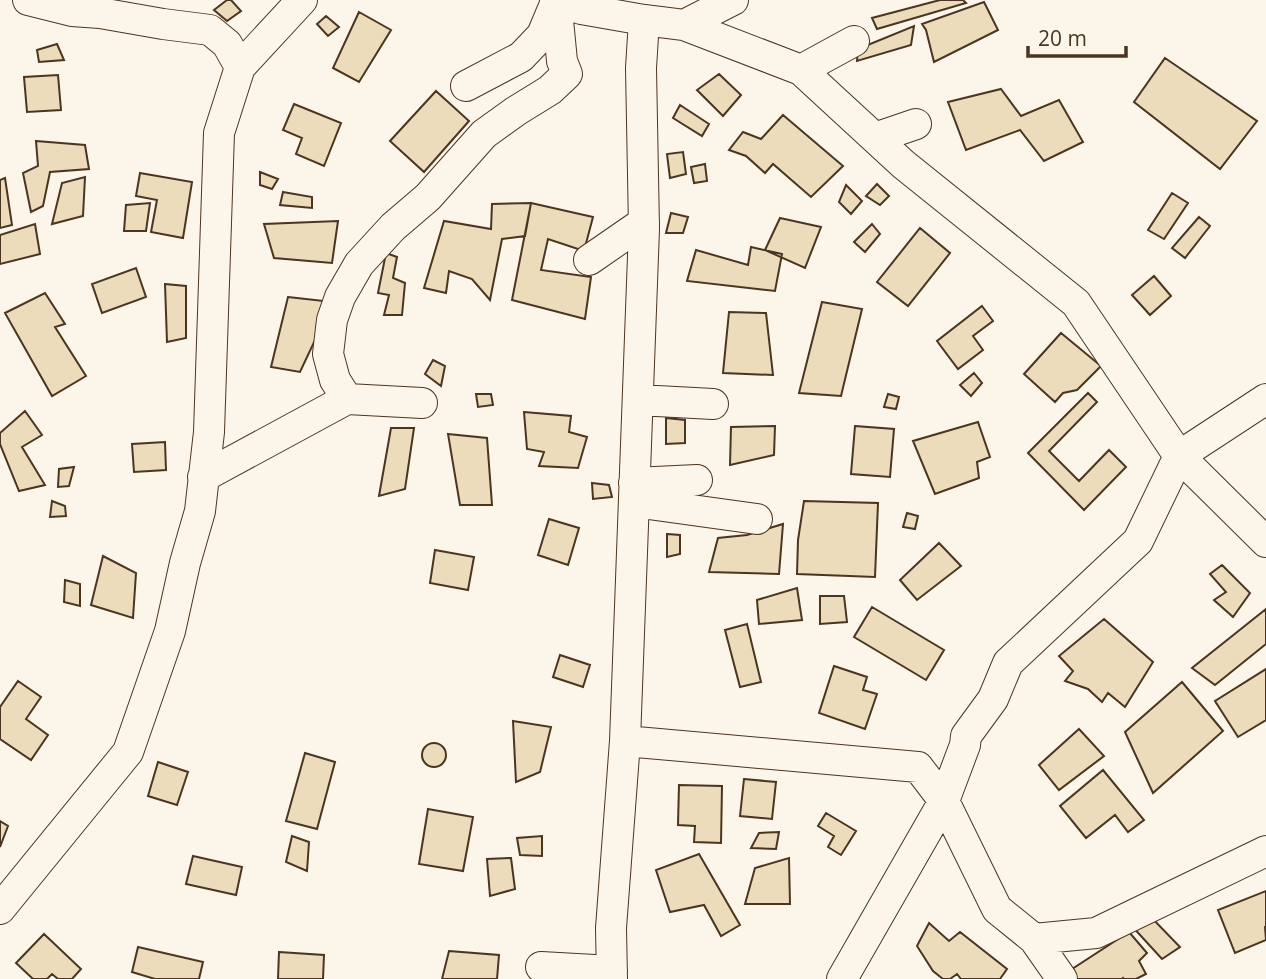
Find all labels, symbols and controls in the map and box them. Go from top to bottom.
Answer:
scale bar [1028,14,1126,58]
text: 20 m [1038,24,1087,52]

